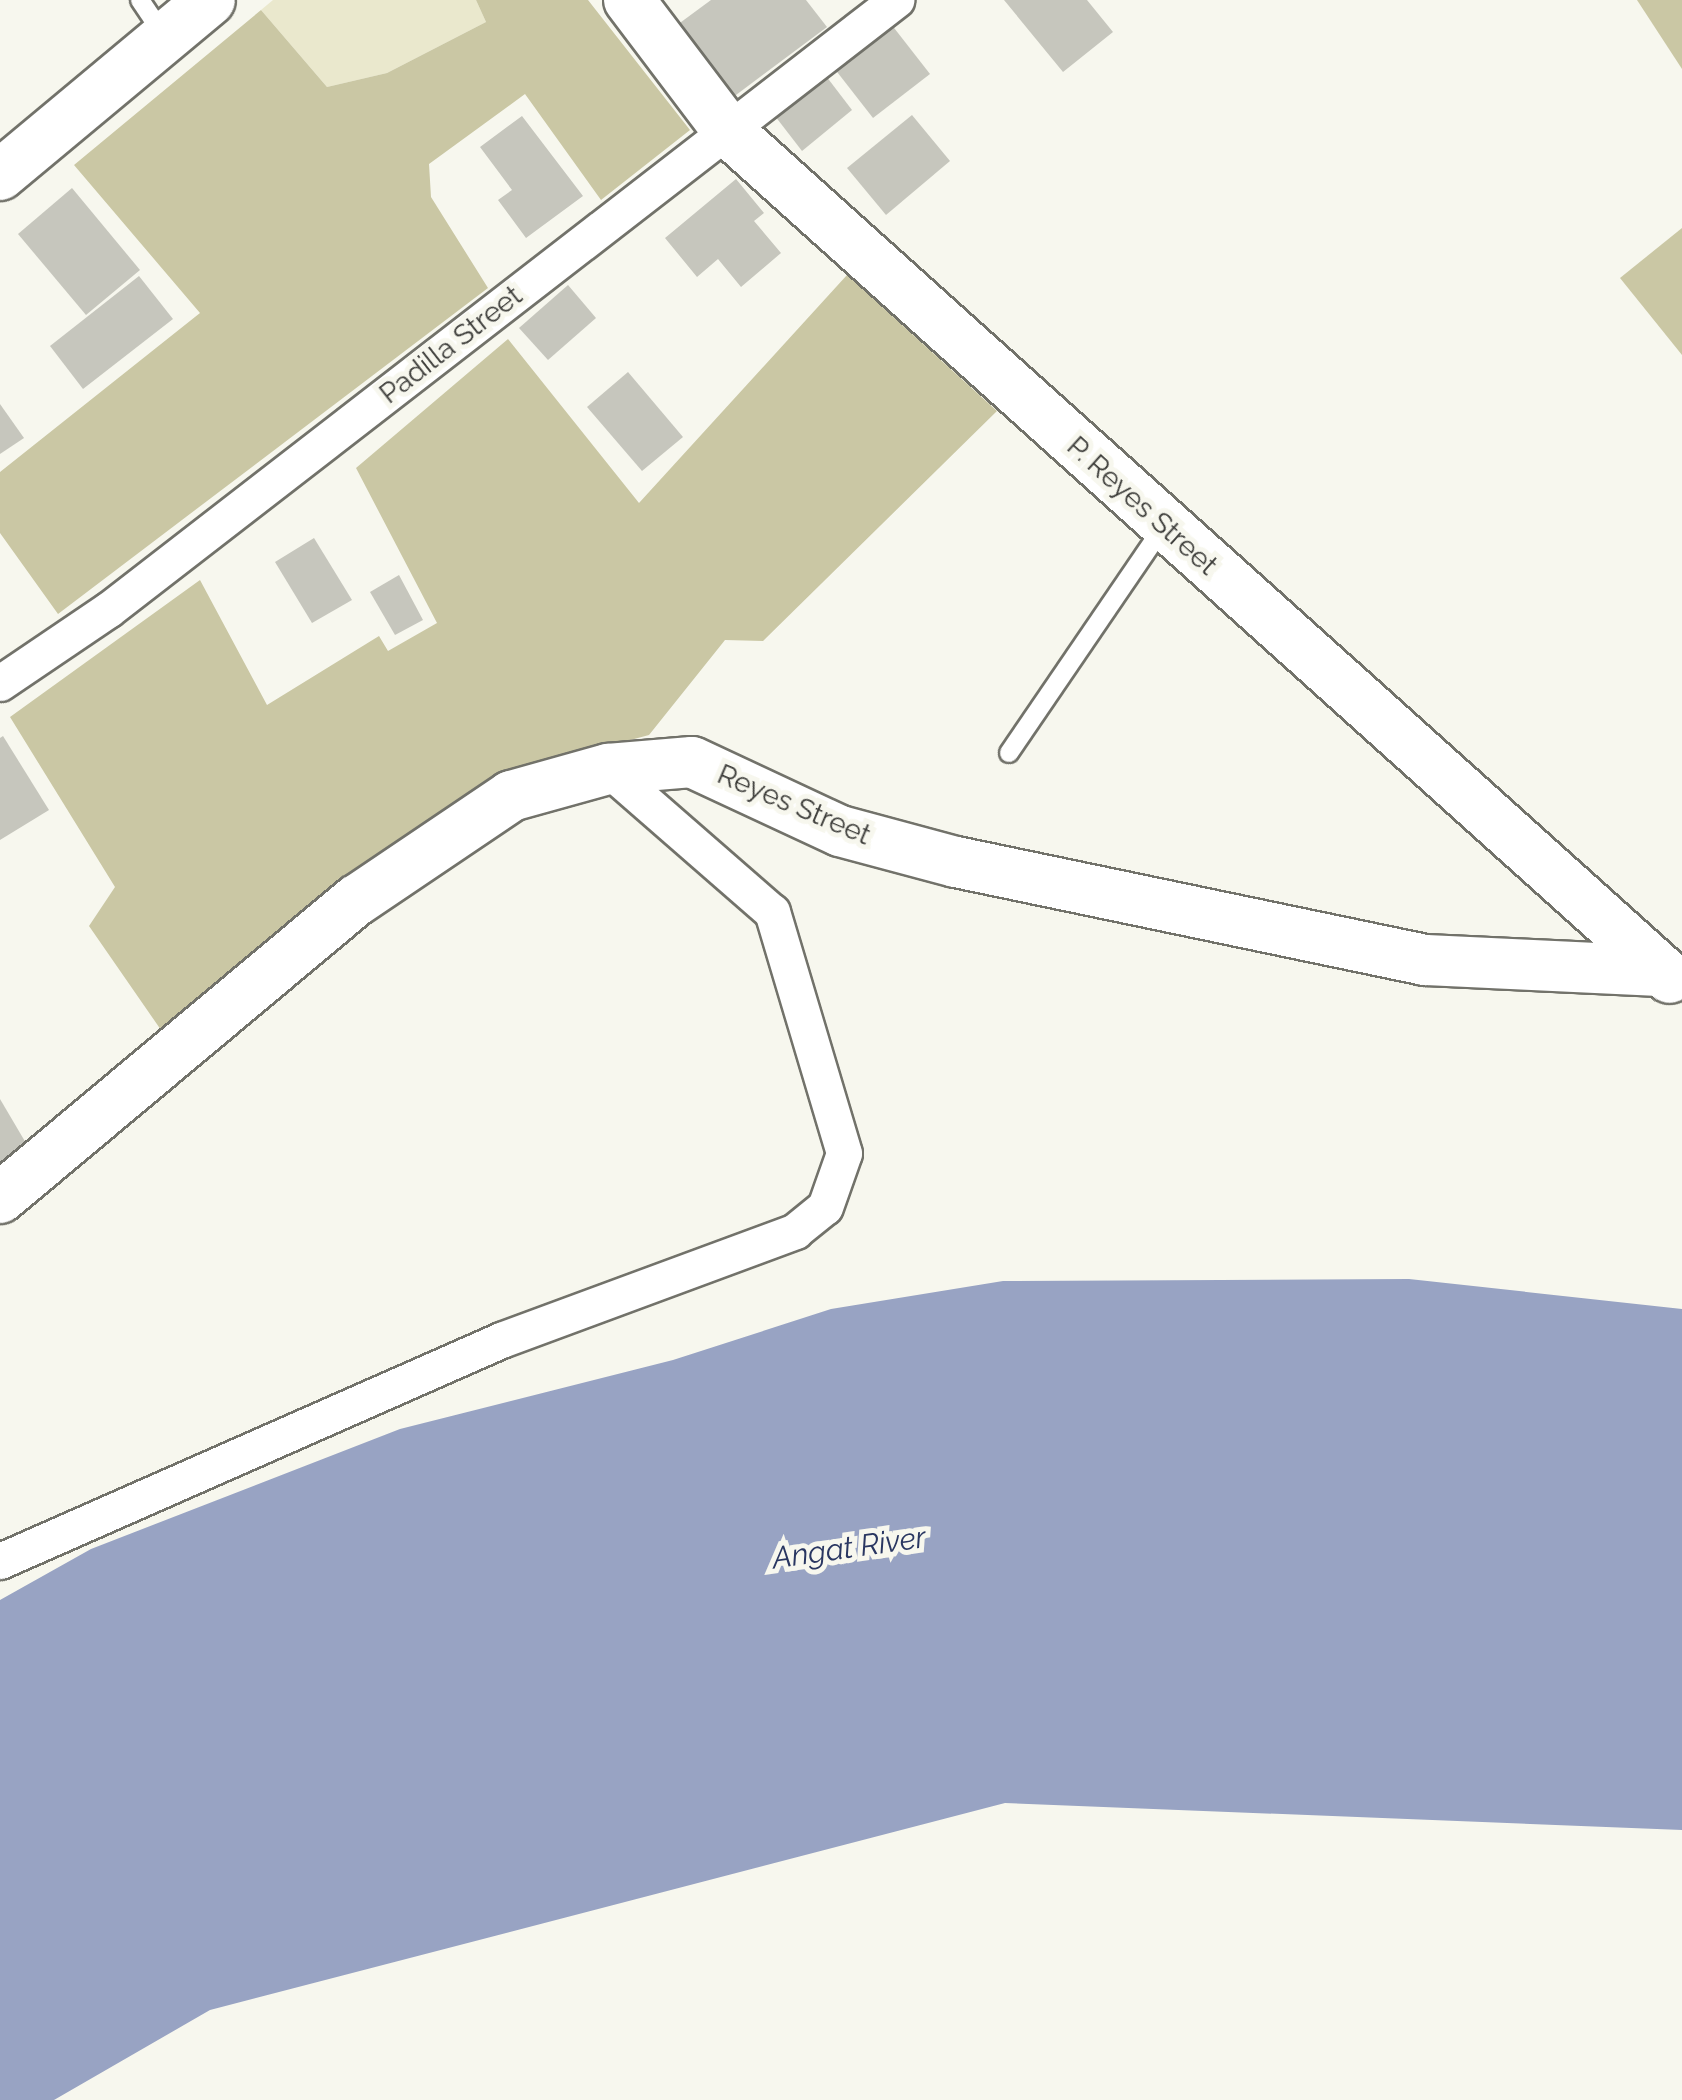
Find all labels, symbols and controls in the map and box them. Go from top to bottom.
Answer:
street label: Padilla Street [373,279,529,411]
street label: P. Reyes Street [1060,430,1224,582]
street label: Reyes Street [712,758,876,852]
water label: Angat River [770,1519,928,1577]

